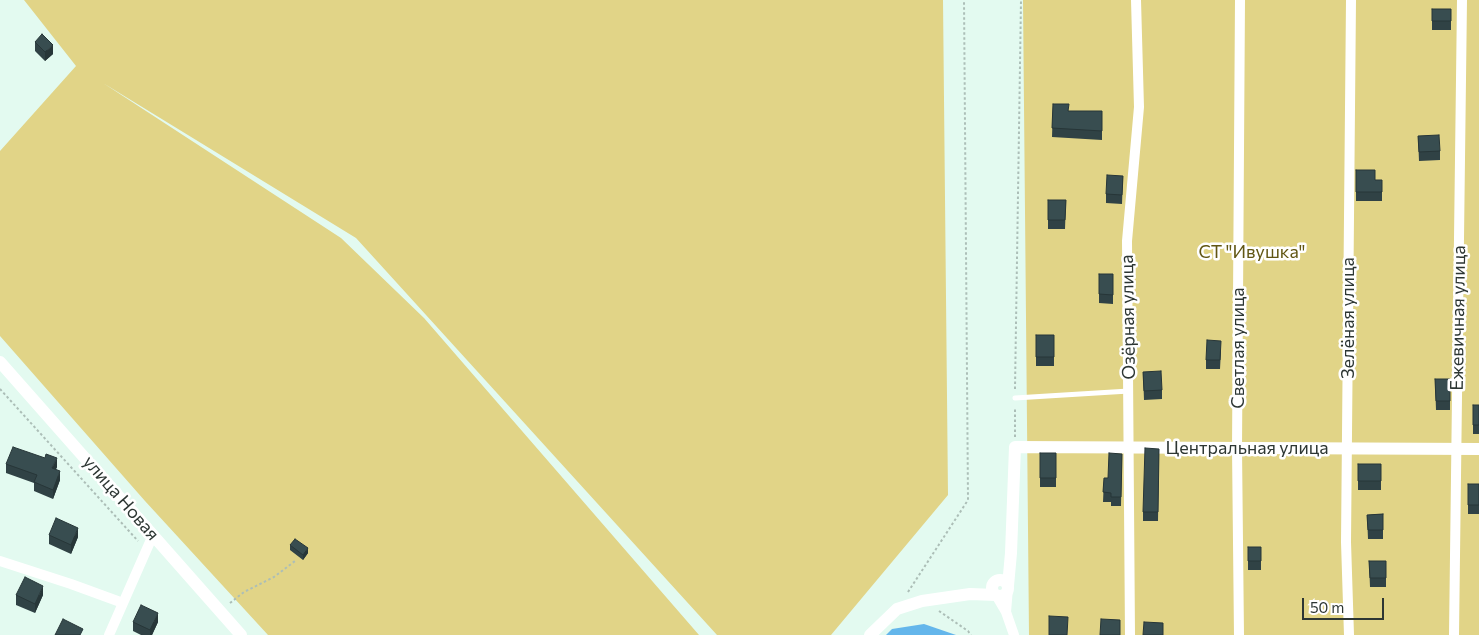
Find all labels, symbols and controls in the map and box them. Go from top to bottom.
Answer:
park label: СТ "Ивушка" [1199,241,1305,263]
street label: Ежевичная улица [1446,245,1470,391]
street label: Озёрная улица [1116,254,1140,380]
street label: Зелёная улица [1337,257,1359,379]
street label: Светлая улица [1227,287,1249,409]
street label: Центральная улица [1165,437,1329,459]
street label: улица Новая [78,451,164,545]
scale bar [1304,588,1386,620]
text: 50 m [1310,598,1344,616]

